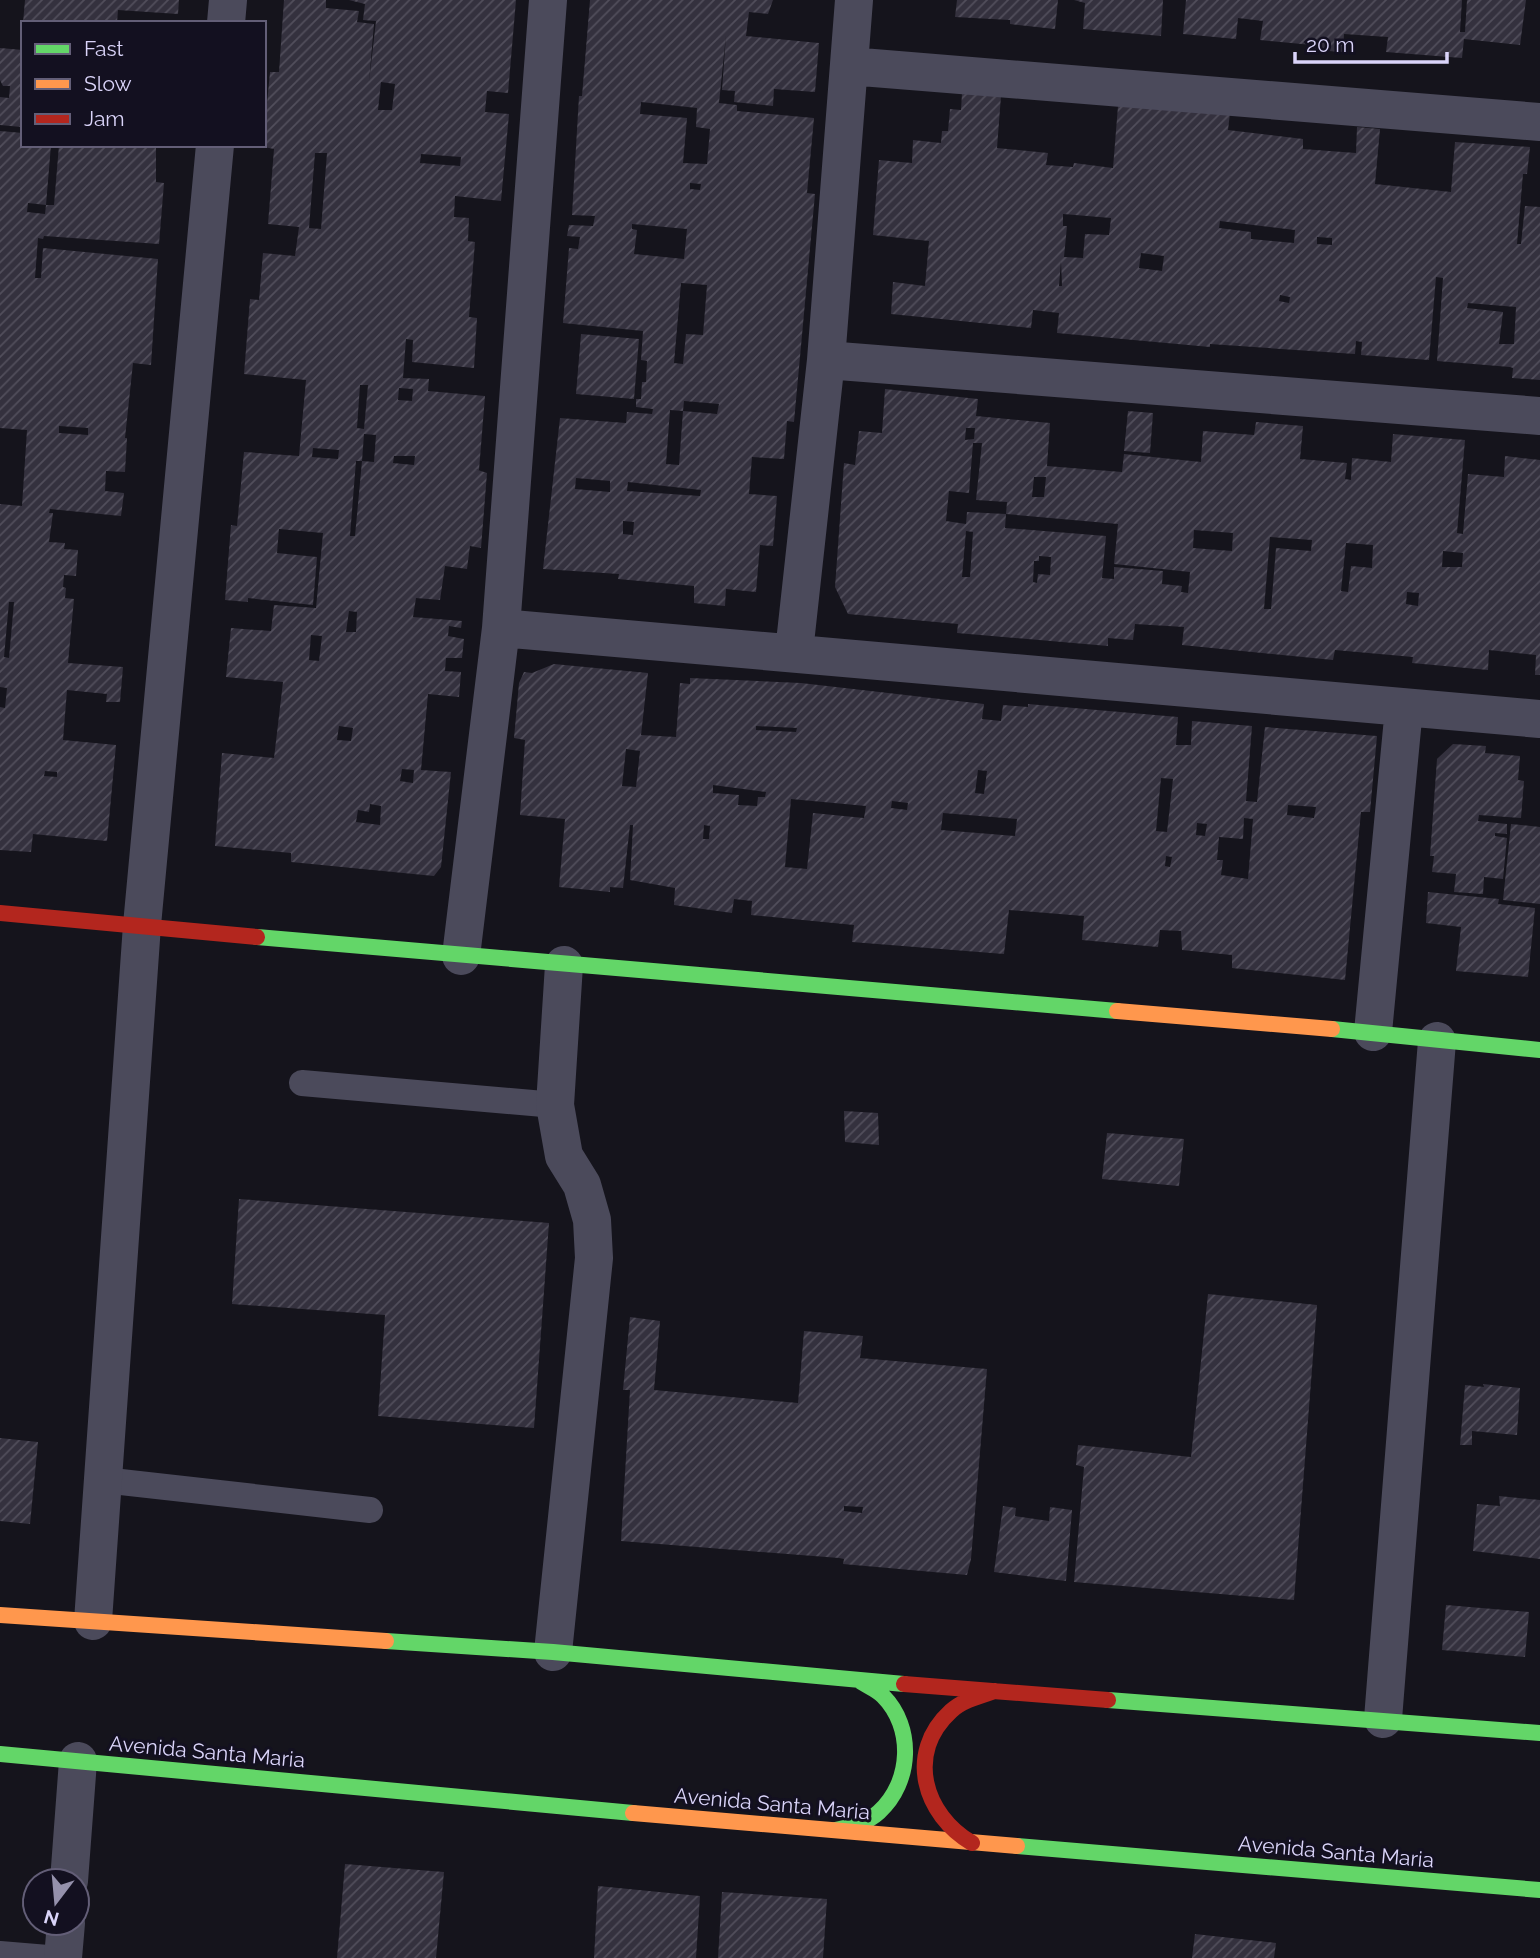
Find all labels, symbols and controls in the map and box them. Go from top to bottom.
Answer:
legend [21,21,266,147]
scale bar [1295,21,1447,65]
text: 20 m [1306,32,1354,57]
text: Fast [84,36,124,61]
text: Slow [84,71,132,96]
text: Jam [84,106,125,131]
street label: Avenida Santa Maria [108,1730,306,1773]
street label: Avenida Santa Maria [673,1782,871,1825]
street label: Avenida Santa Maria [1237,1830,1435,1873]
north arrow [21,1867,91,1937]
text: N [41,1906,61,1931]

